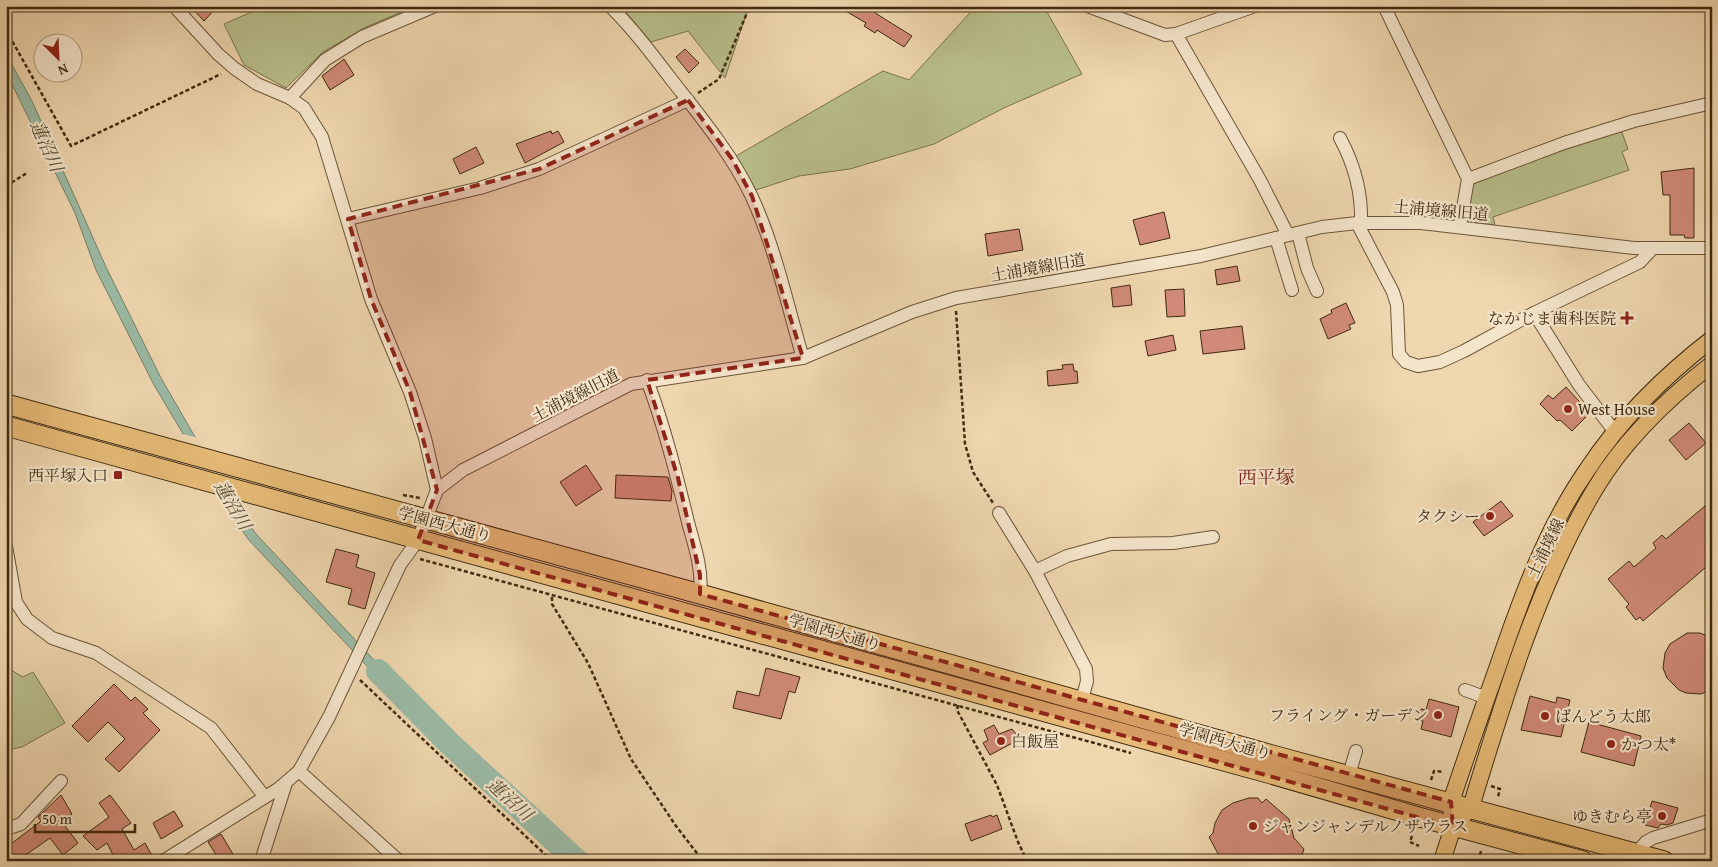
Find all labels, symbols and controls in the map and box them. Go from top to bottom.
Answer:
north arrow [32,32,82,82]
text: N [54,59,72,81]
water label: 蓮沼川 [24,116,71,178]
street label: 土浦境線旧道 [1392,194,1490,226]
street label: 土浦境線旧道 [989,247,1087,287]
place label: なかじま歯科医院 [1488,306,1616,330]
marker: なかじま歯科医院 [1620,311,1634,325]
street label: 土浦境線旧道 [527,363,623,427]
place label: West House [1578,397,1655,421]
marker: West House [1562,403,1574,415]
place label: 西平塚入口 [28,463,108,487]
district label: 西平塚 [1237,463,1295,491]
marker: 西平塚入口 [112,469,124,481]
water label: 蓮沼川 [208,475,260,537]
street label: 学園西大通り [396,500,494,548]
place label: タクシー [1416,504,1480,528]
marker: タクシー [1484,510,1496,522]
street label: 土浦境線 [1520,514,1570,582]
street label: 学園西大通り [786,607,884,657]
place label: フライング・ガーデン [1269,703,1428,727]
place label: ばんどう太郎 [1555,704,1651,728]
marker: フライング・ガーデン [1432,709,1444,721]
marker: ばんどう太郎 [1539,710,1551,722]
street label: 学園西大通り [1176,716,1274,766]
place label: 白飯屋 [1011,729,1059,753]
place label: かつ太* [1621,732,1676,756]
marker: 白飯屋 [995,735,1007,747]
marker: かつ太* [1605,738,1617,750]
water label: 蓮沼川 [481,771,541,828]
scale bar [35,802,135,834]
place label: ゆきむら亭 [1572,804,1652,828]
text: 50 m [42,808,73,829]
marker: ゆきむら亭 [1656,810,1668,822]
place label: ジャンジャンデルノザウラス [1263,814,1468,838]
marker: ジャンジャンデルノザウラス [1247,820,1259,832]

